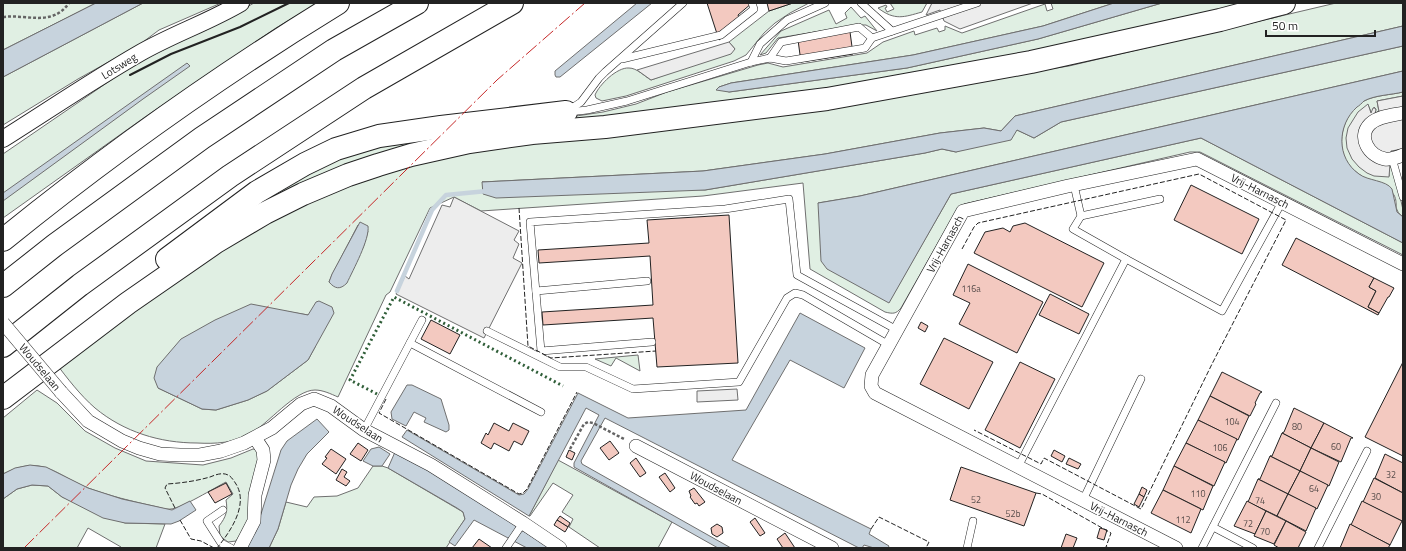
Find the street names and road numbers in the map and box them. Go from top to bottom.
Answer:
street label: Lotsweg [98,49,140,83]
street label: Vrij-Harnasch [1228,169,1292,213]
street label: Vrij-Harnasch [923,212,967,276]
street label: Woudselaan [16,340,65,394]
street label: Woudselaan [330,402,386,446]
street label: Woudselaan [687,468,745,509]
street label: Vrij-Harnasch [1087,497,1151,541]

